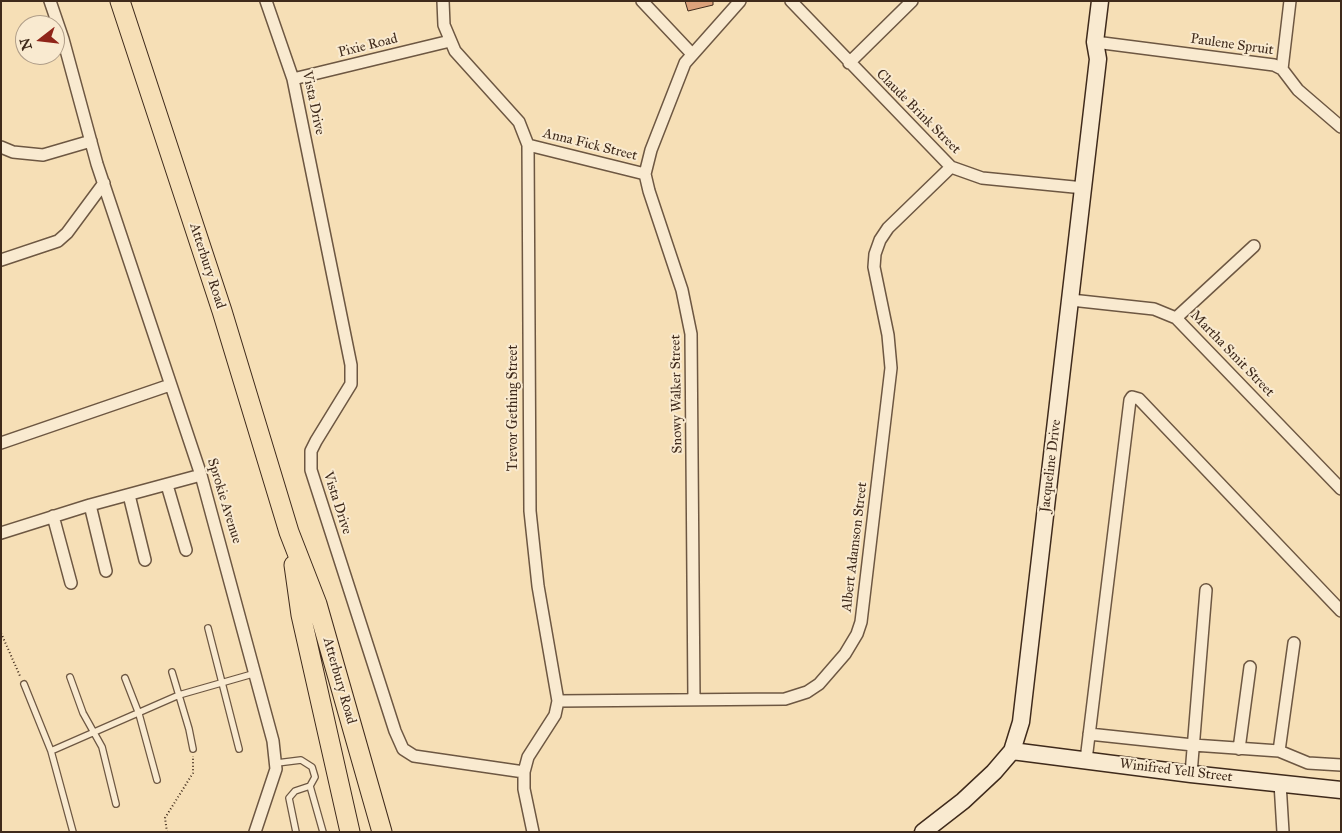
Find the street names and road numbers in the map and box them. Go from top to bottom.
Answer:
street label: Pixie Road [337,31,399,61]
street label: Paulene Spruit [1189,31,1275,59]
street label: Claude Brink Street [872,66,964,158]
street label: Vista Drive [298,69,328,137]
street label: Anna Fick Street [541,125,639,165]
street label: Atterbury Road [185,221,229,311]
street label: Martha Smit Street [1186,307,1278,401]
street label: Snowy Walker Street [668,334,686,454]
street label: Trevor Gething Street [506,345,522,471]
street label: Jacqueline Drive [1037,419,1065,513]
street label: Sprokie Avenue [203,456,245,546]
street label: Vista Drive [319,470,355,536]
street label: Albert Adamson Street [839,481,871,613]
street label: Atterbury Road [319,636,359,726]
street label: Winifred Yell Street [1119,756,1233,786]

